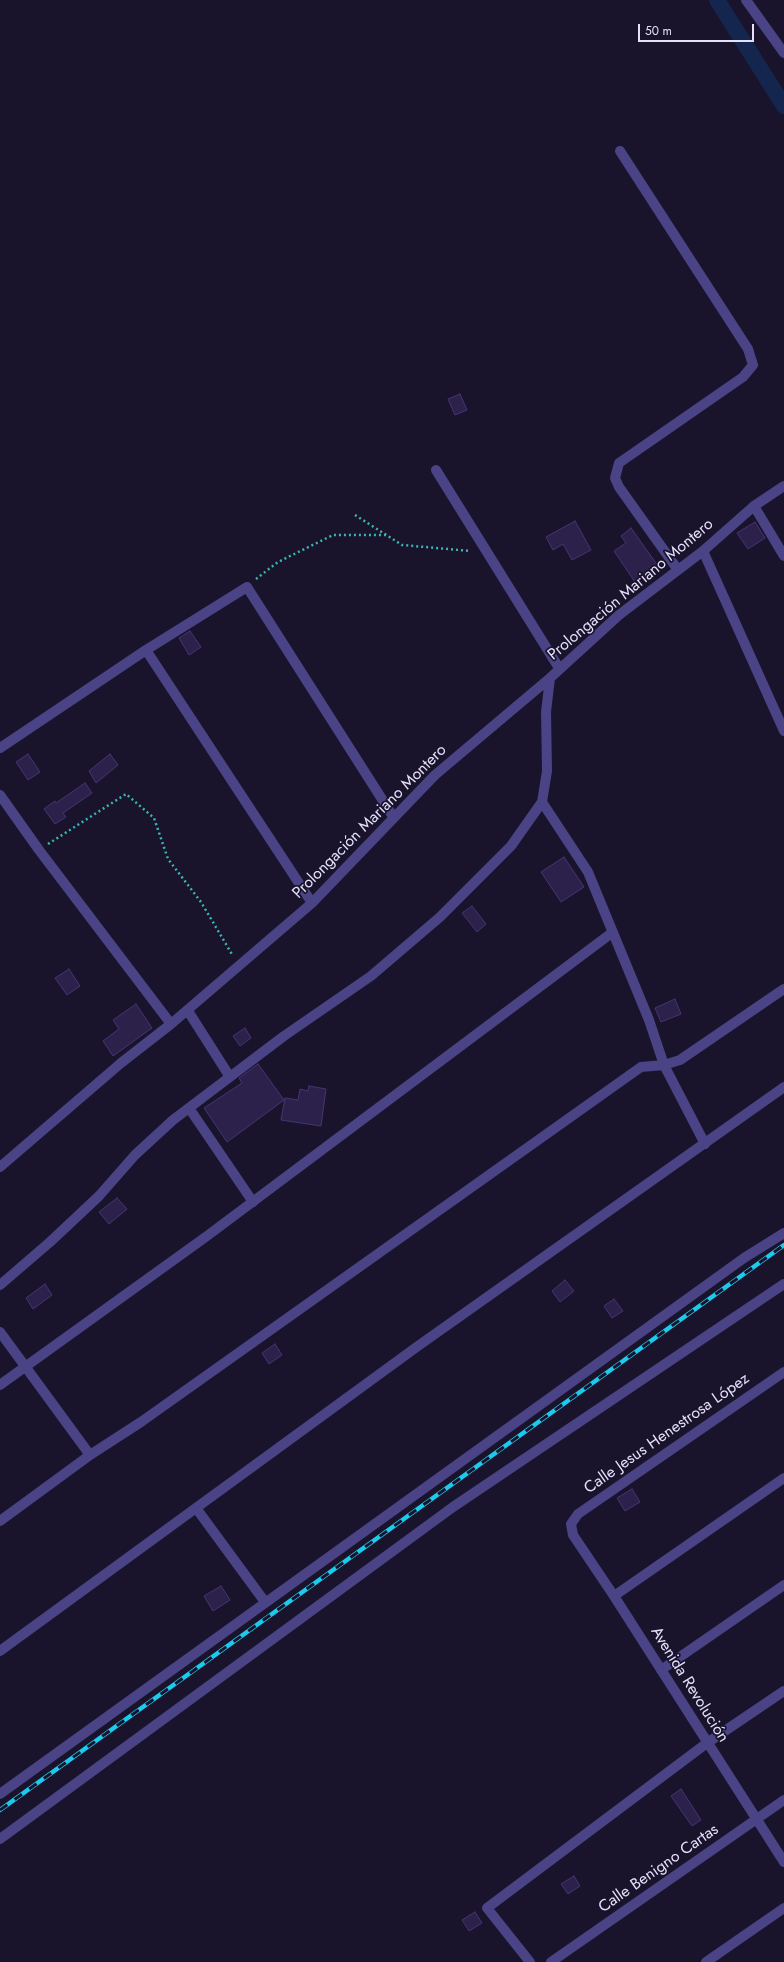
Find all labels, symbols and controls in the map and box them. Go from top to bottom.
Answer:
scale bar [640,16,756,42]
text: 50 m [645,22,672,40]
street label: Prolongación Mariano Montero [544,515,718,665]
street label: Prolongación Mariano Montero [289,741,451,903]
street label: Calle Jesus Henestrosa López [581,1370,753,1498]
street label: Avenida Revolución [646,1624,732,1746]
street label: Calle Benigno Cartas [595,1820,723,1918]

